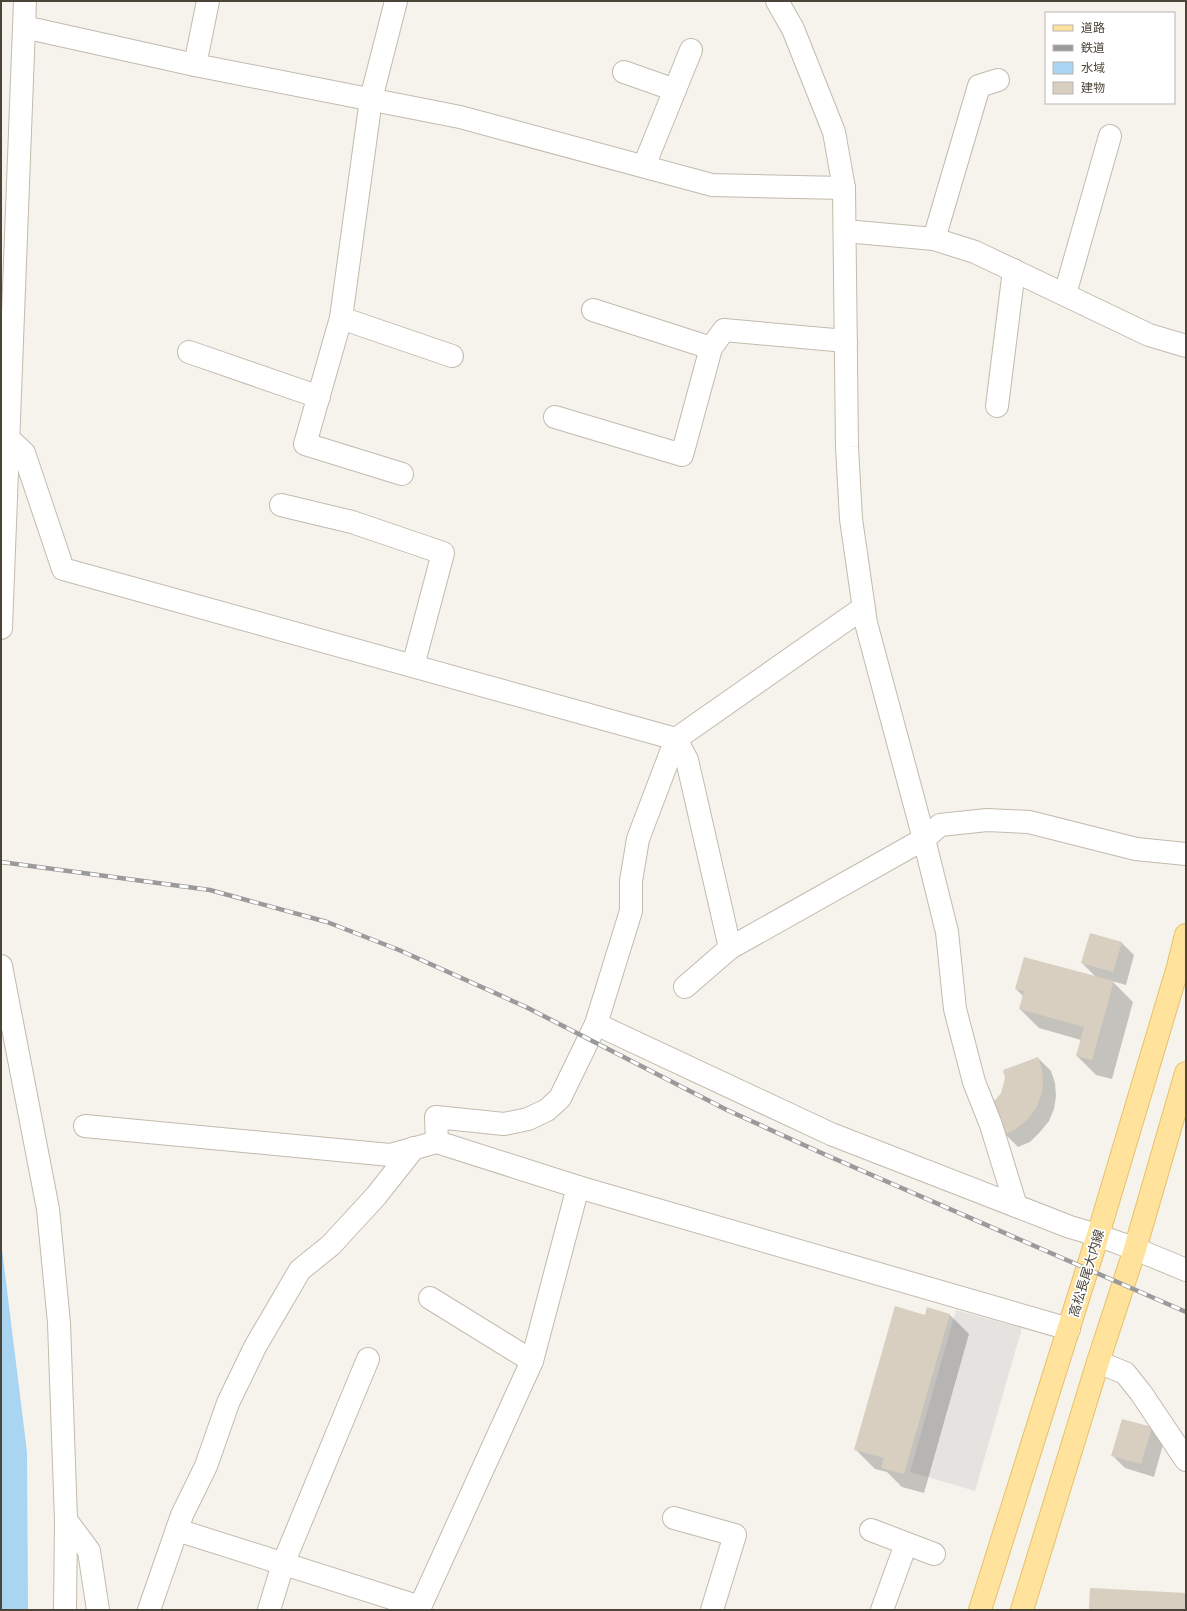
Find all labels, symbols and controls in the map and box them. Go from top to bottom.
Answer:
legend [1045,12,1175,104]
text: 道路 [1081,20,1105,34]
text: 鉄道 [1081,40,1105,54]
text: 水域 [1081,60,1105,74]
text: 建物 [1081,80,1105,94]
street label: 高松長尾大内線 [1065,1227,1107,1319]

